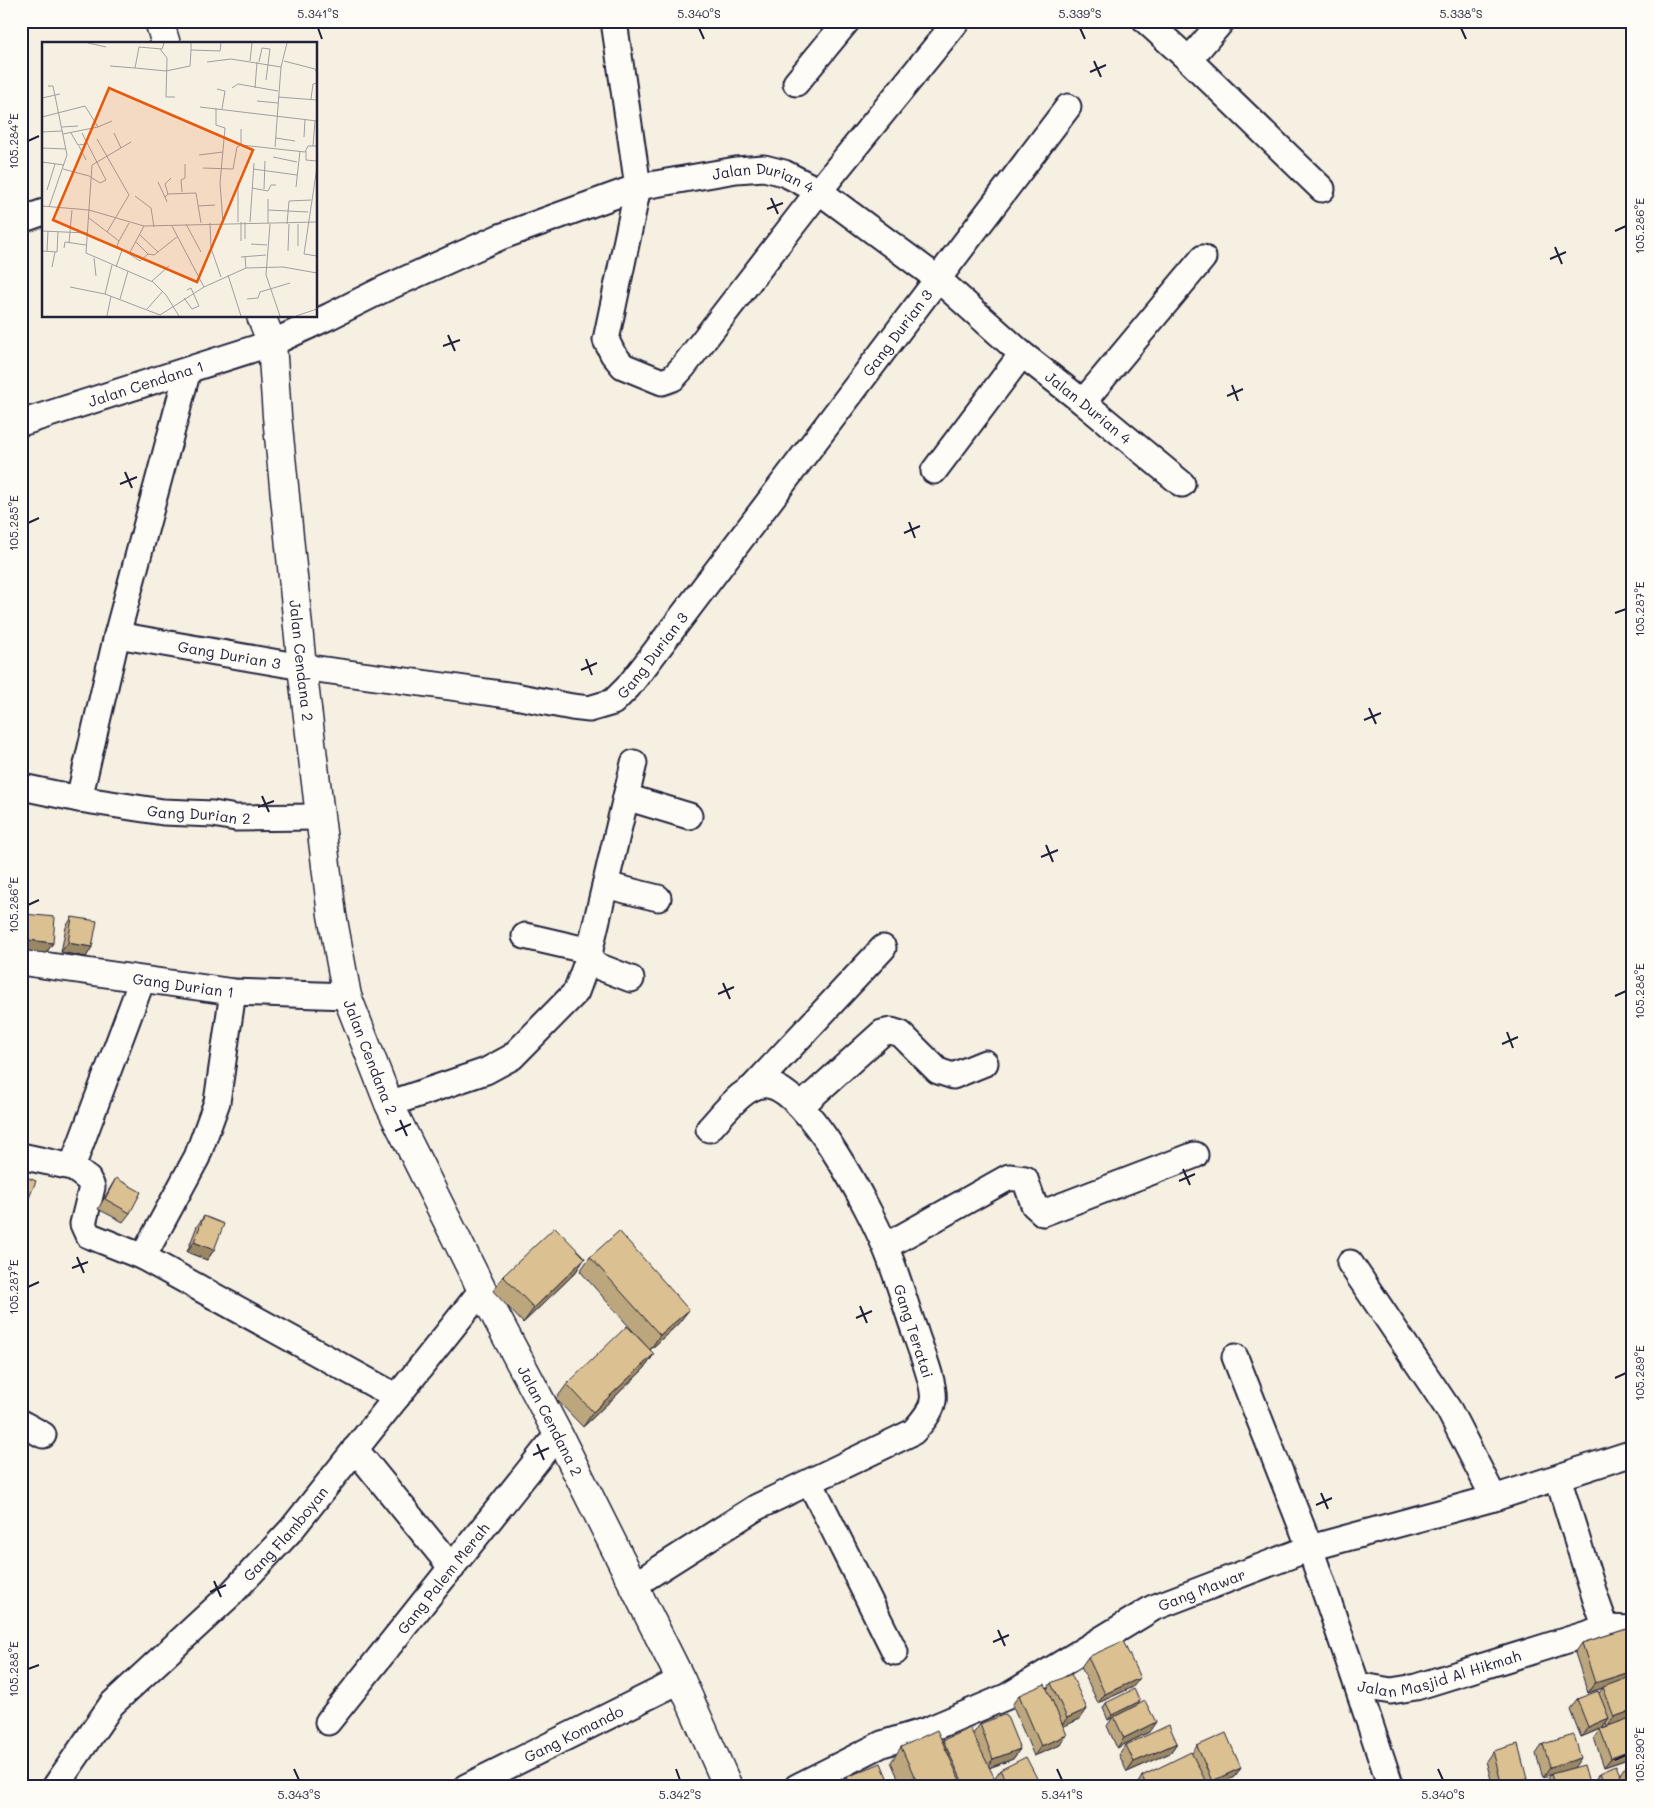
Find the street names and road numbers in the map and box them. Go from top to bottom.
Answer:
street label: Jalan Durian 4 [711,158,818,197]
street label: Gang Durian 3 [858,285,937,380]
street label: Jalan Cendana 1 [85,355,206,411]
street label: Jalan Durian 4 [1041,366,1136,448]
street label: Jalan Cendana 2 [285,599,318,722]
street label: Gang Durian 3 [612,608,692,703]
street label: Gang Durian 3 [176,636,283,673]
street label: Gang Durian 2 [146,800,251,828]
street label: Gang Durian 1 [131,968,235,1002]
street label: Jalan Cendana 2 [339,996,403,1118]
street label: Gang Teratai [889,1282,939,1380]
street label: Jalan Cendana 2 [514,1362,587,1479]
street label: Gang Flamboyan [238,1482,332,1585]
street label: Gang Palem Merah [392,1518,493,1638]
street label: Gang Mawar [1155,1564,1248,1615]
street label: Jalan Masjid Al Hikmah [1356,1645,1523,1701]
street label: Gang Komando [520,1700,626,1767]

